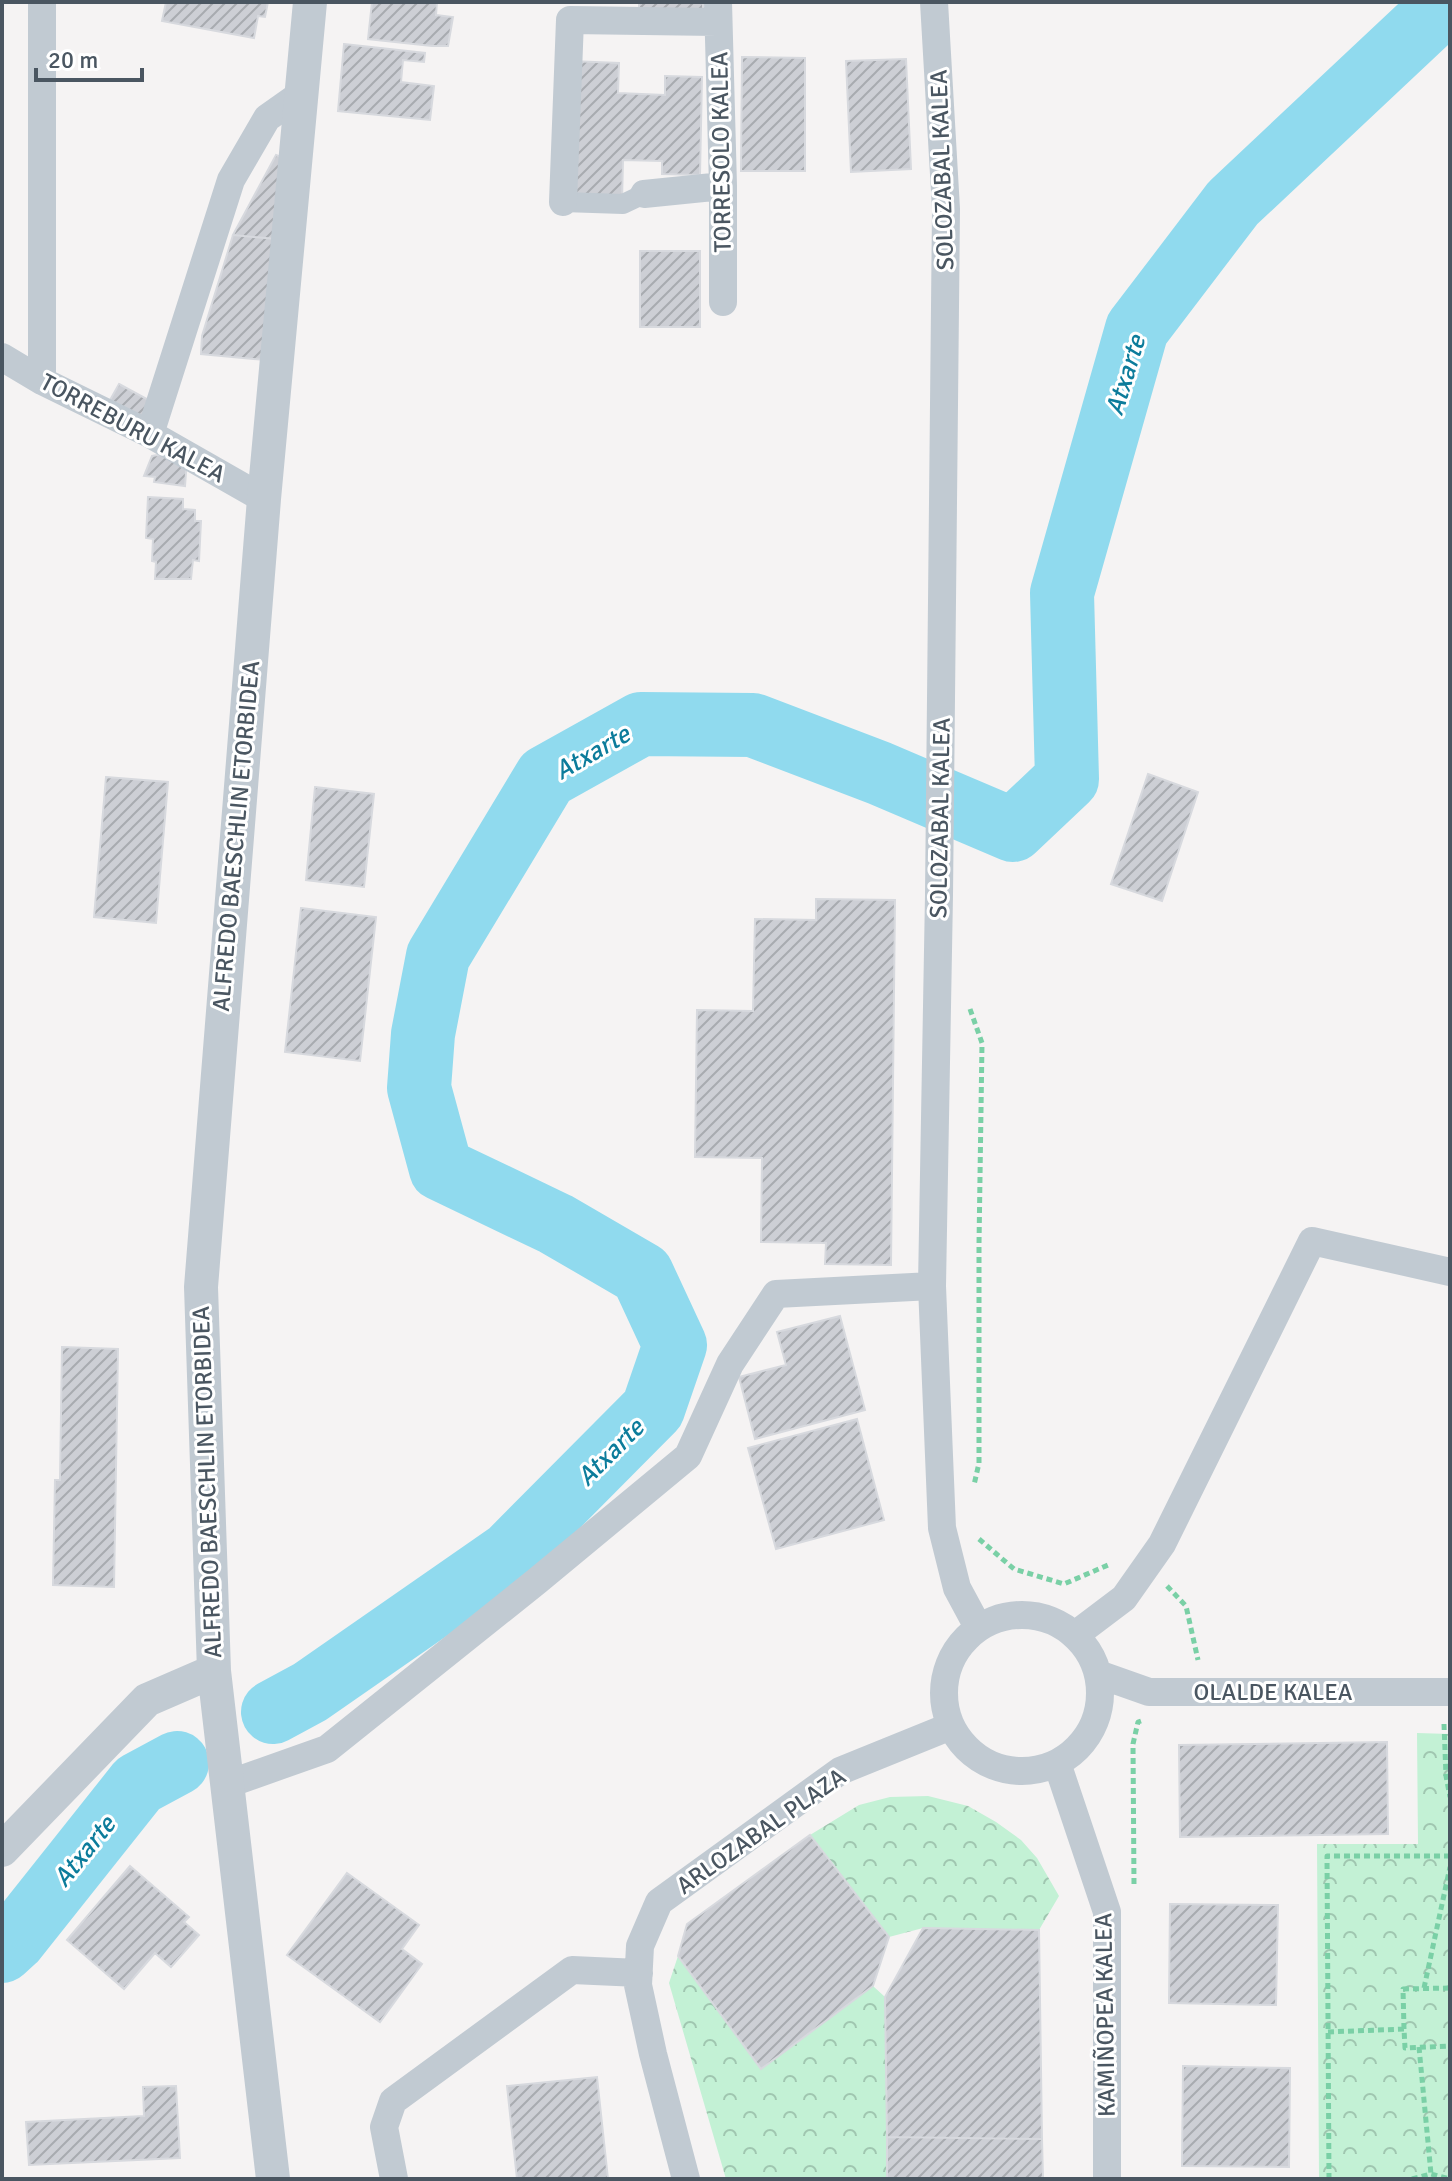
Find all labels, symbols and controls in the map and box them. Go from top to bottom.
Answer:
scale bar [36,32,142,82]
text: 20 m [48,45,98,75]
street label: TORRESOLO KALEA [704,51,738,253]
street label: SOLOZABAL KALEA [923,69,960,271]
water label: Atxarte [1099,330,1154,419]
street label: TORREBURU KALEA [36,367,231,489]
street label: ALFREDO BAESCHLIN ETORBIDEA [206,659,266,1013]
street label: SOLOZABAL KALEA [923,717,957,919]
water label: Atxarte [549,718,638,787]
street label: ALFREDO BAESCHLIN ETORBIDEA [186,1305,228,1658]
water label: Atxarte [570,1411,652,1493]
street label: OLALDE KALEA [1194,1677,1353,1707]
street label: ARLOZABAL PLAZA [671,1761,852,1901]
water label: Atxarte [47,1808,124,1894]
street label: KAMIÑOPEA KALEA [1088,1912,1122,2117]

